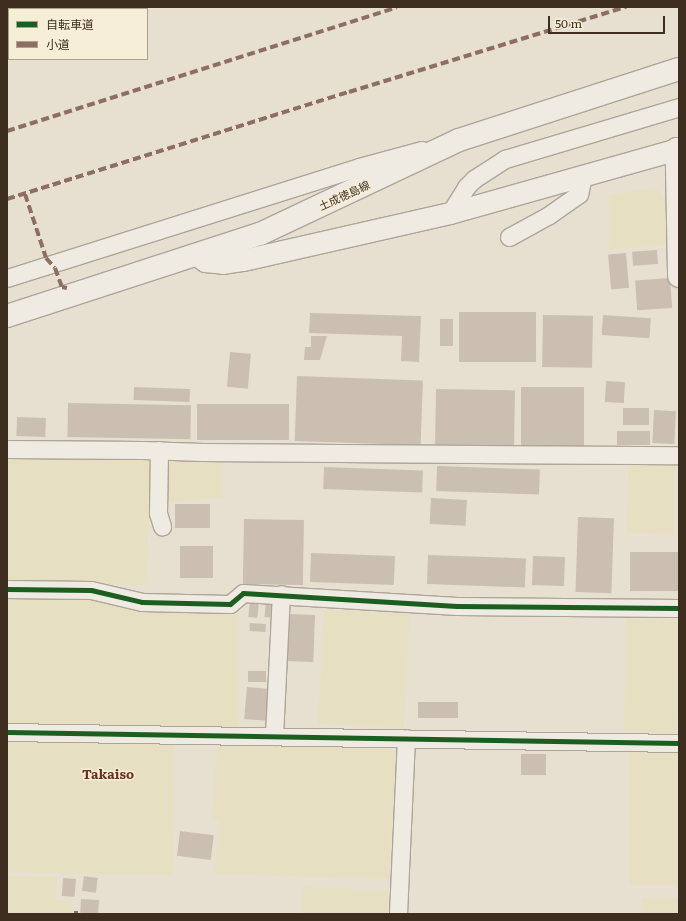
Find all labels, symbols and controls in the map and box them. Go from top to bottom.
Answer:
legend [8,8,148,60]
scale bar [550,8,667,34]
text: 50 m [555,14,582,32]
text: 自転車道 [46,15,94,33]
text: 小道 [46,35,70,53]
street label: 土成徳島線 [316,177,372,213]
district label: Takaiso [82,766,134,782]

